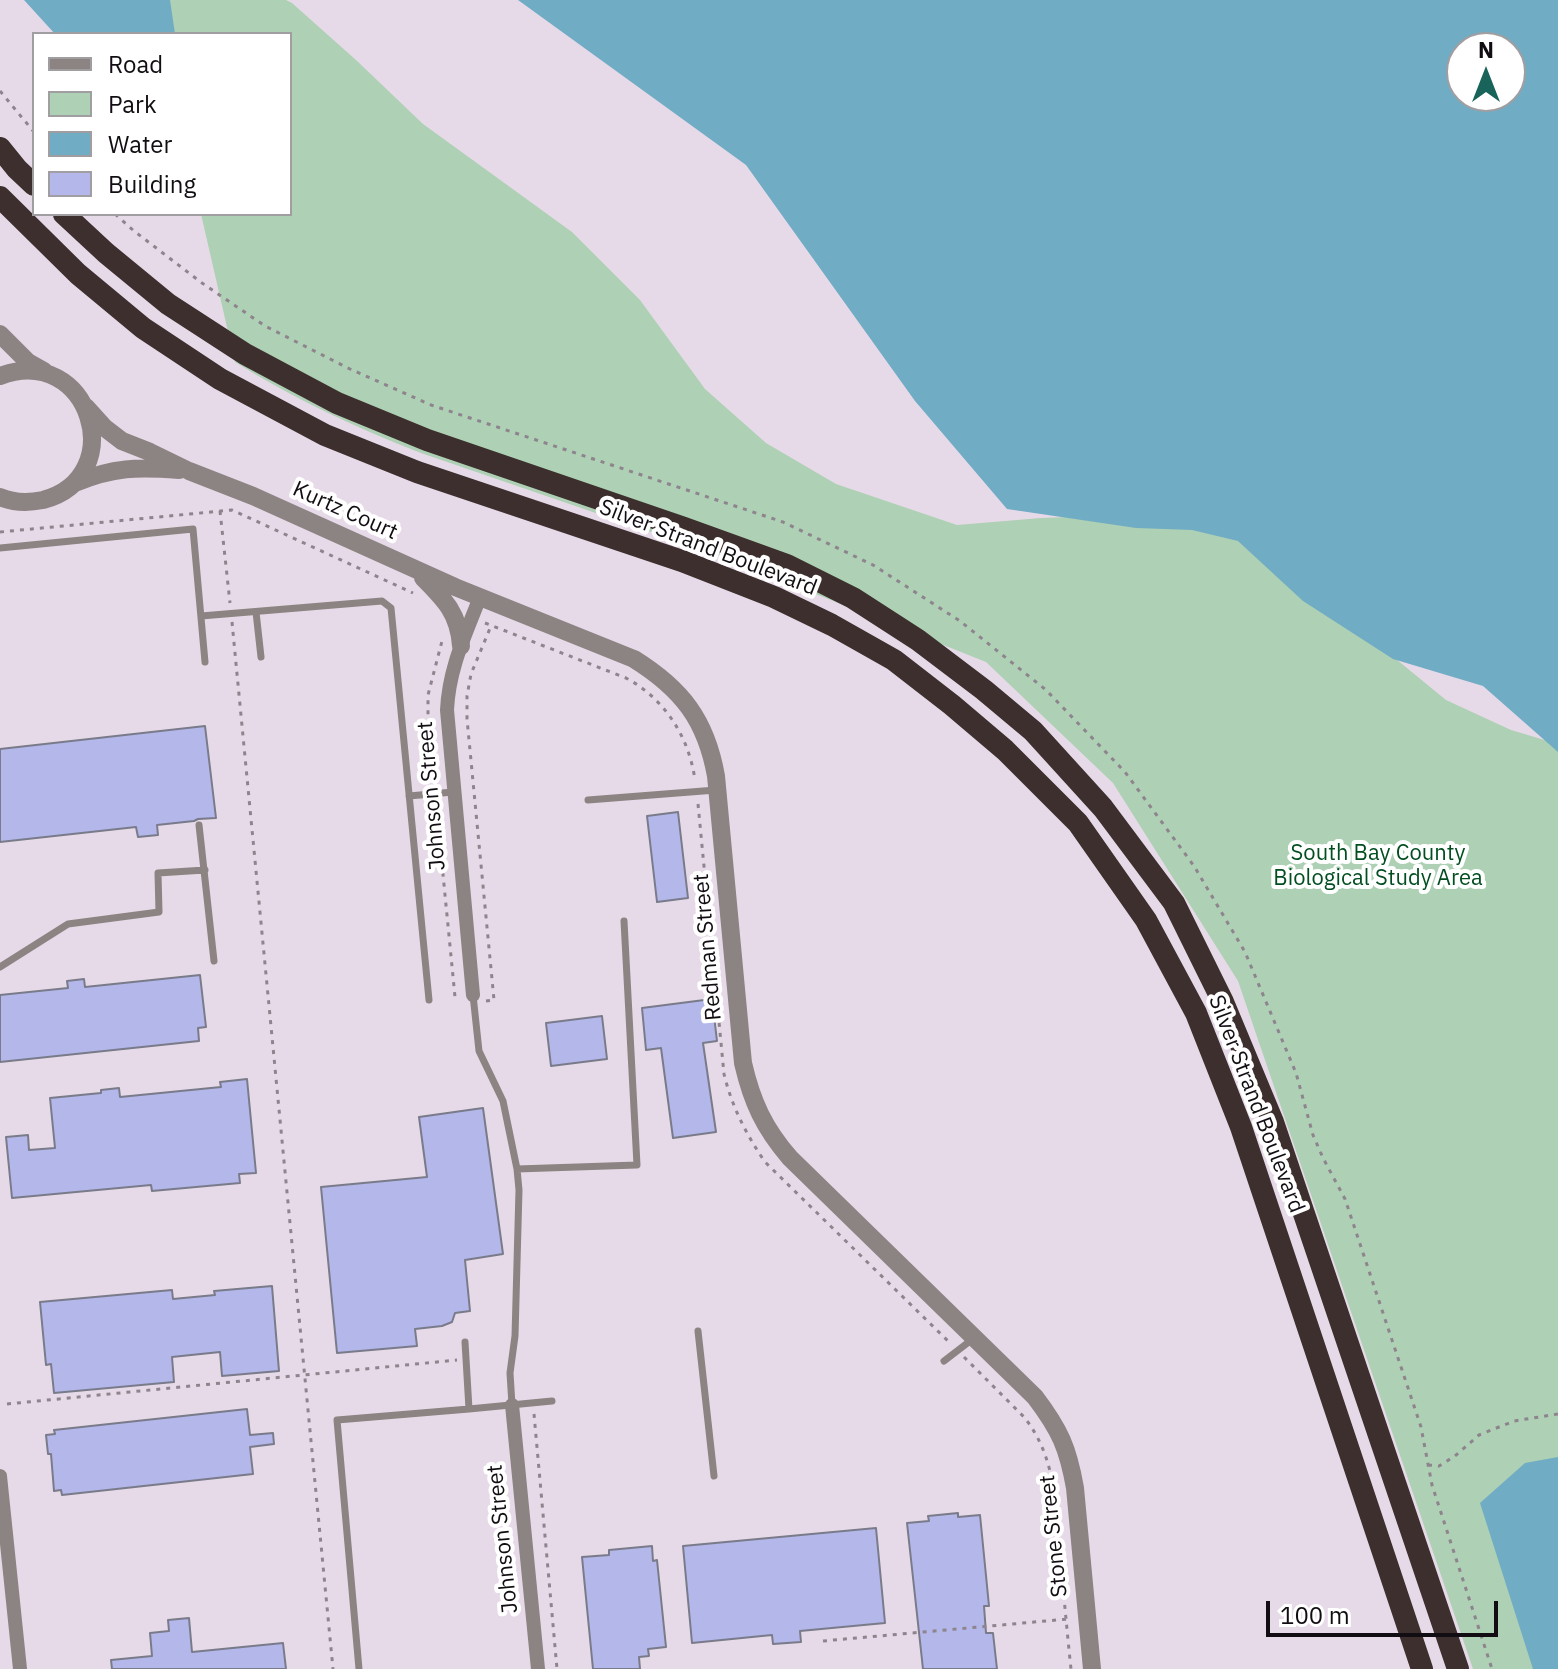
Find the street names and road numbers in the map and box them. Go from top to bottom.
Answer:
street label: Kurtz Court [289,476,401,546]
street label: Silver Strand Boulevard [596,494,820,602]
street label: Johnson Street [412,720,452,872]
street label: Redman Street [688,872,728,1022]
street label: Silver Strand Boulevard [1202,992,1310,1216]
street label: Johnson Street [482,1463,524,1615]
street label: Stone Street [1034,1474,1074,1598]

